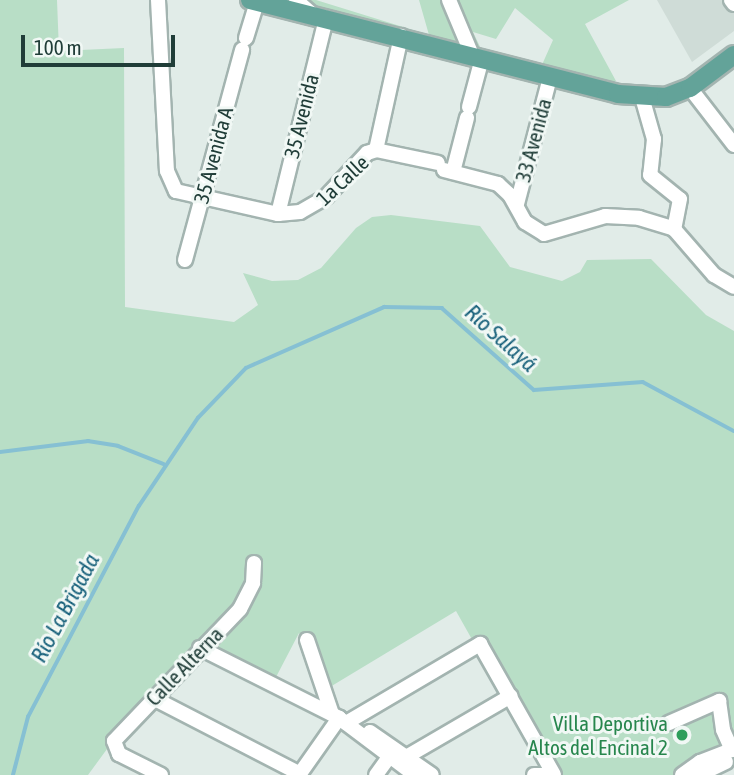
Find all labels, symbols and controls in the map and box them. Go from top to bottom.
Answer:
scale bar [24,21,178,65]
text: 100 m [34,35,82,59]
street label: 35 Avenida [278,71,324,161]
street label: 33 Avenida [510,95,556,185]
street label: 35 Avenida A [188,104,238,206]
street label: 1a Calle [311,150,373,210]
water label: Río Salayá [459,298,543,378]
water label: Río La Brigada [25,549,105,667]
street label: Calle Alterna [140,621,228,711]
place label: Villa Deportiva Altos del Encinal 2 [528,710,668,760]
marker: Villa Deportiva Altos del Encinal 2 [674,727,690,743]

